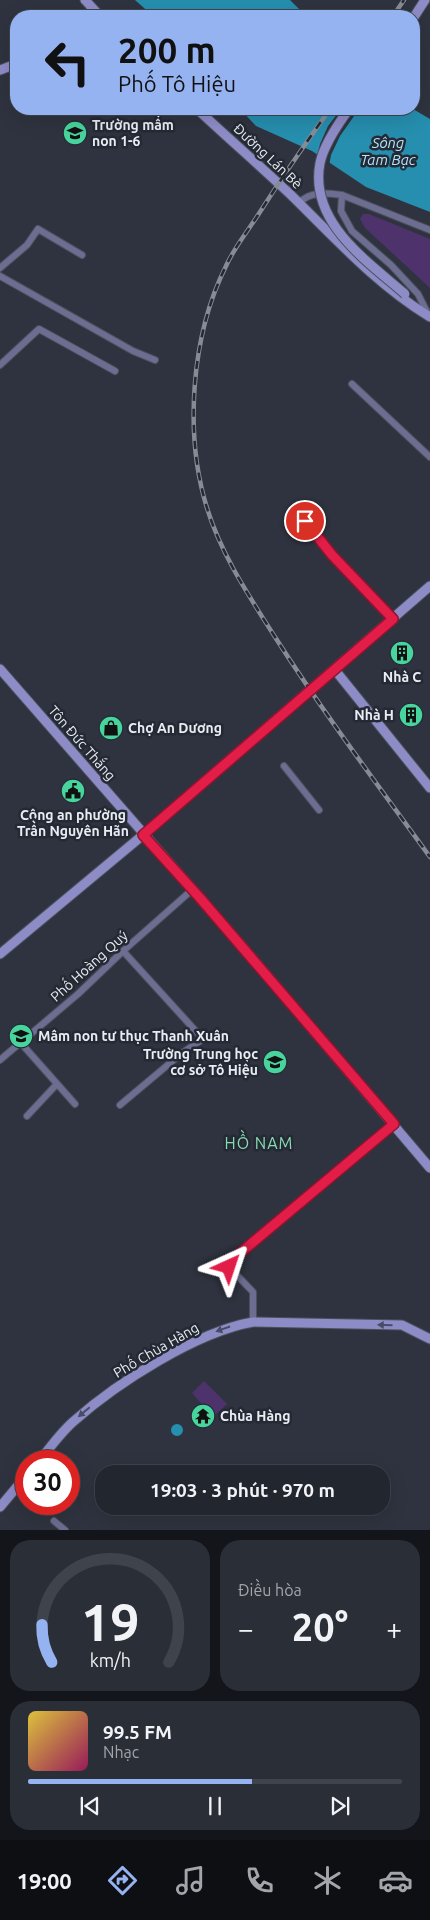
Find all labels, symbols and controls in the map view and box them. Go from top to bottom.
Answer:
icon: left [35,30,100,95]
text: 200 m [118,30,216,70]
text: Phố Tô Hiệu [118,71,236,96]
place label: Trường mầm non 1-6 [92,114,174,149]
school or university icon: Trường mầm non 1-6 [62,120,88,146]
street label: Đường Lán Bè [230,120,306,192]
water label: Sông Tam Bạc [360,134,416,168]
pin [284,500,326,542]
icon: arrive [291,507,319,535]
building icon: Nhà C [389,640,415,666]
place label: Nhà C [383,669,421,685]
street label: Tôn Đức Thắng [45,701,120,784]
building icon: Nhà H [398,702,424,728]
place label: Nhà H [354,707,394,723]
shop icon: Chợ An Dương [98,715,124,741]
place label: Chợ An Dương [128,720,222,736]
public building icon: Công an phường Trần Nguyên Hãn [60,778,86,804]
place label: Công an phường Trần Nguyên Hãn [17,807,129,839]
street label: Phố Hoàng Quý [46,925,131,1005]
school or university icon: Mâm non tư thục Thanh Xuân [8,1023,34,1049]
place label: Mâm non tư thục Thanh Xuân [38,1028,229,1044]
place label: Trường Trung học cơ sở Tô Hiệu [143,1046,258,1078]
school or university icon: Trường Trung học cơ sở Tô Hiệu [262,1049,288,1075]
district label: HỒ NAM [225,1129,293,1152]
position arrow [202,1240,254,1292]
street label: Phố Chùa Hàng [109,1317,201,1381]
one-way arrow [376,1320,392,1328]
one-way arrow [215,1326,230,1334]
temple icon: Chùa Hàng [190,1403,216,1429]
one-way arrow [78,1407,91,1418]
place label: Chùa Hàng [220,1408,290,1424]
speed limit sign: 30 [15,1450,80,1515]
text: 19:03 · 3 phút · 970 m [150,1479,335,1501]
text: Điều hòa [238,1581,302,1599]
text: 19 [81,1593,139,1651]
text: 20° [292,1606,348,1648]
text: − [238,1613,254,1644]
text: + [386,1613,402,1644]
text: km/h [89,1650,131,1670]
text: 99.5 FM [103,1721,172,1743]
text: Nhạc [103,1743,139,1761]
icon: previous [76,1792,104,1820]
icon: pause [201,1792,229,1820]
icon: next [326,1792,354,1820]
icon: directions [105,1863,140,1898]
icon: music [173,1863,208,1898]
icon: phone [242,1863,277,1898]
icon: climate [310,1863,345,1898]
icon: car [378,1863,413,1898]
text: 19:00 [17,1868,72,1893]

